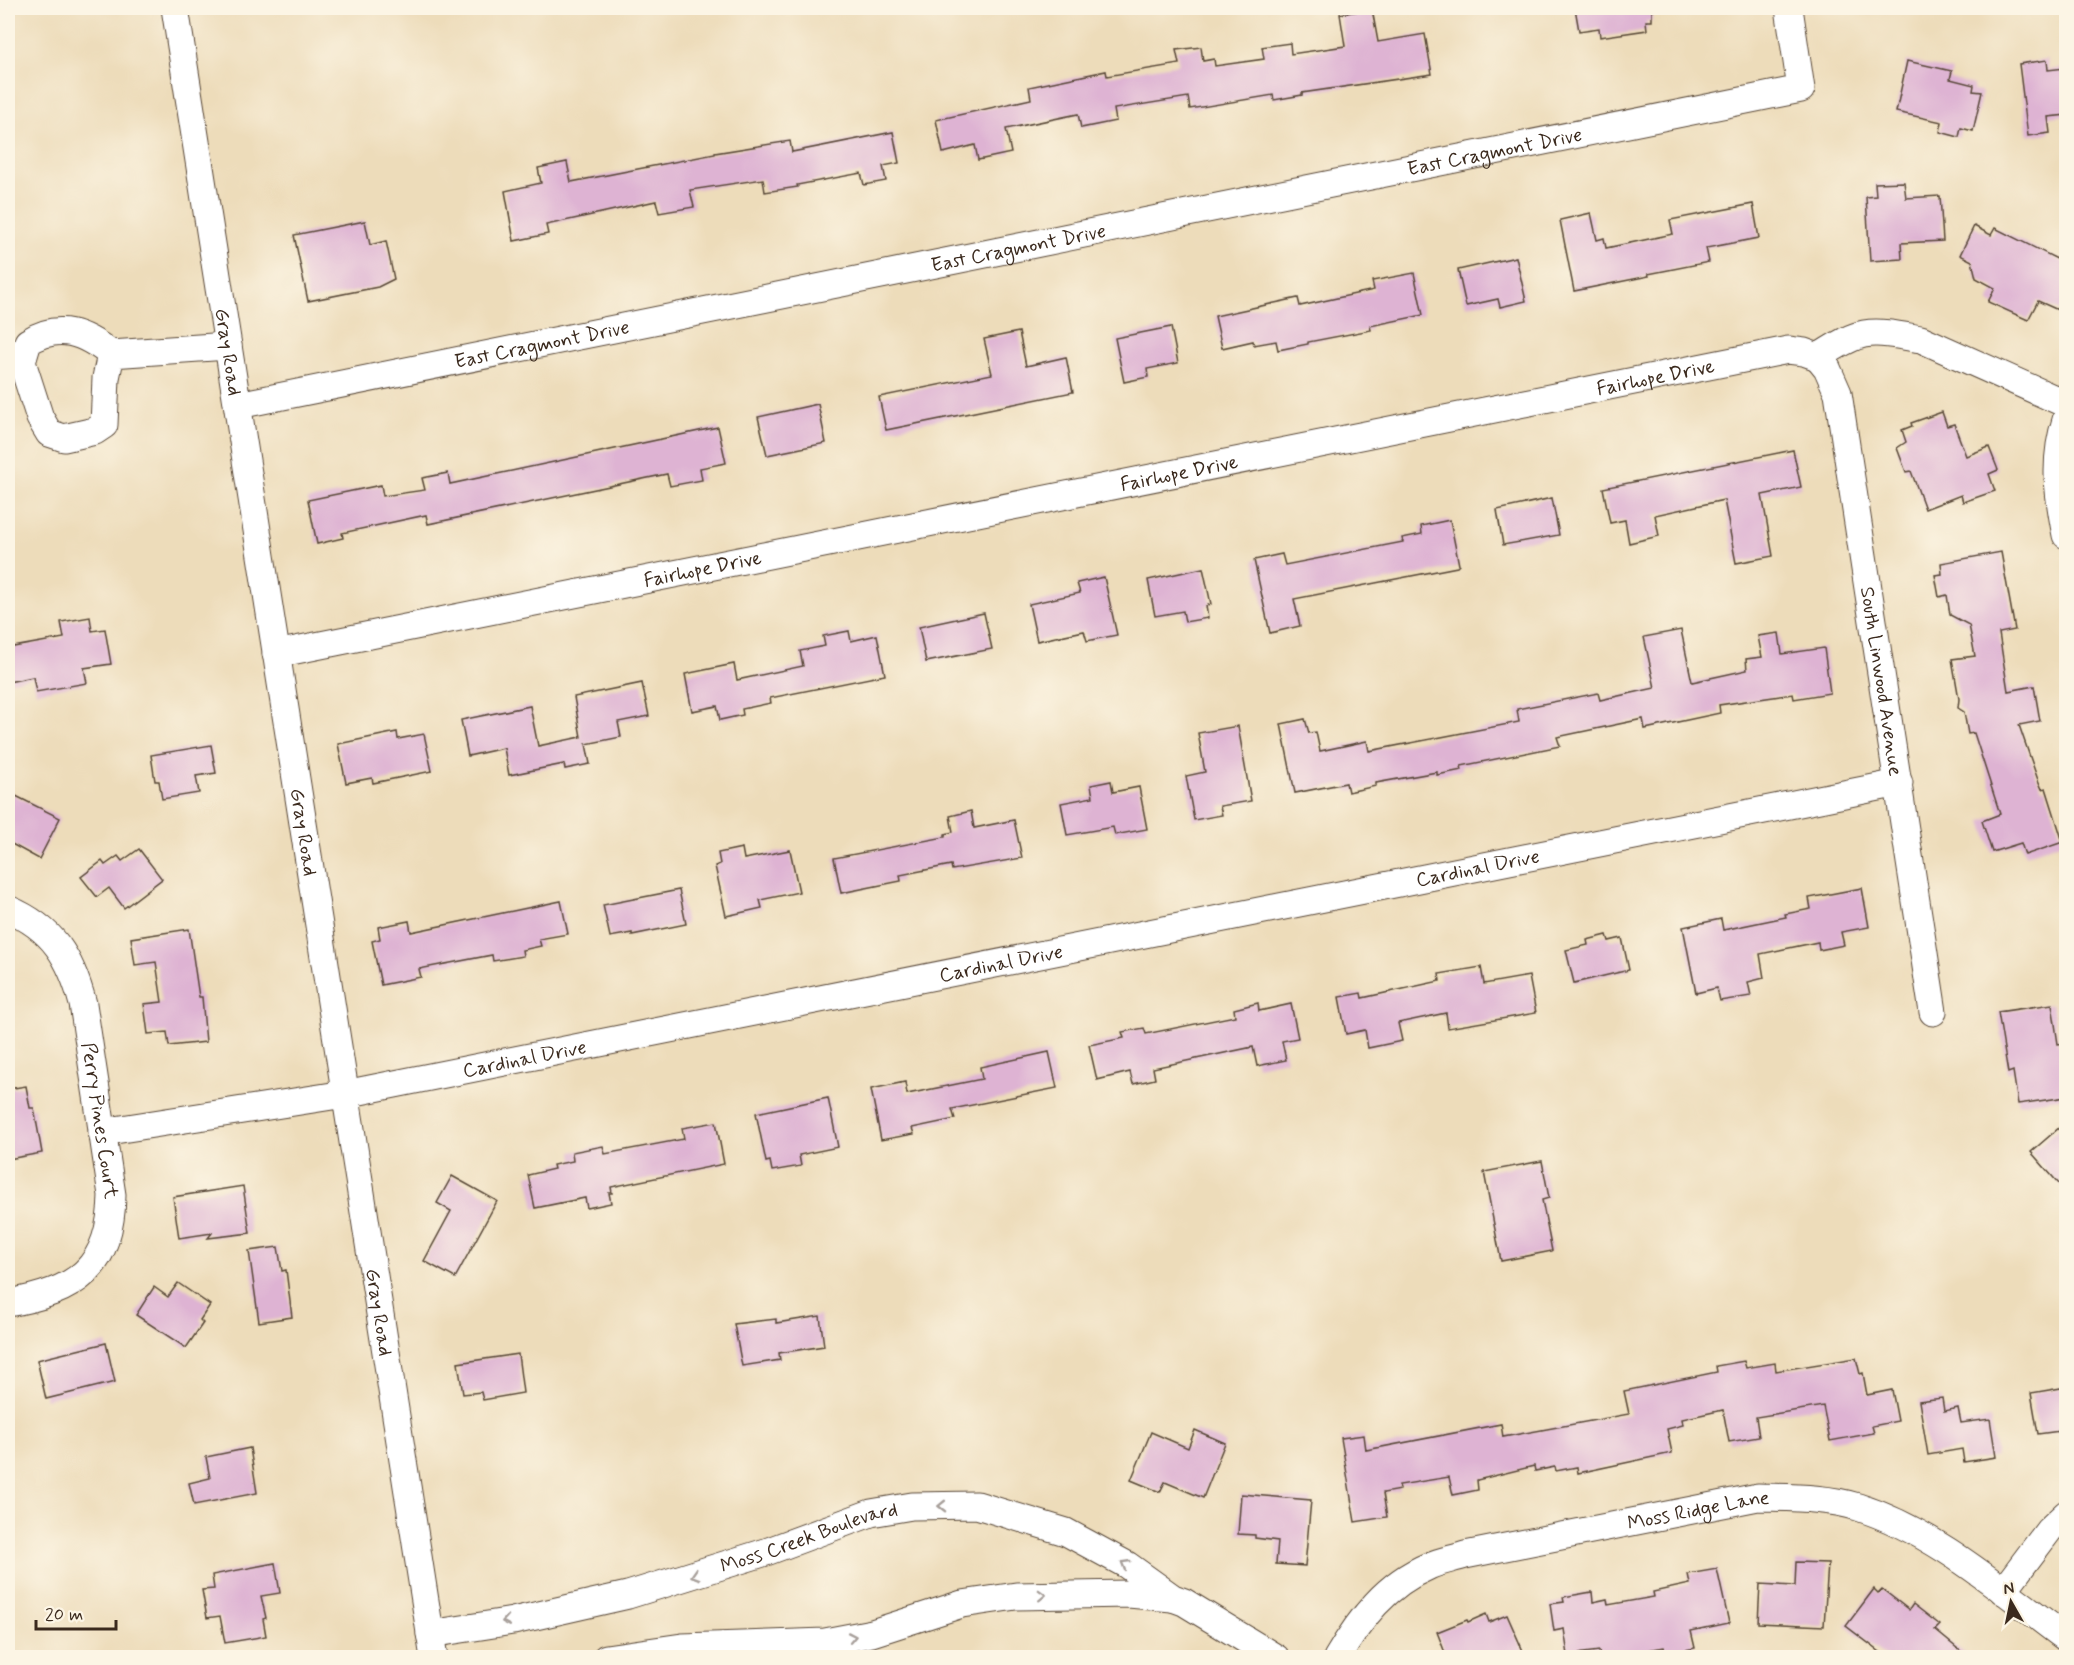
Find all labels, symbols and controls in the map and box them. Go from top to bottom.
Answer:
street label: East Cragmont Drive [1405,122,1585,183]
street label: East Cragmont Drive [929,218,1108,280]
street label: Gray Road [207,306,248,398]
street label: East Cragmont Drive [452,314,632,376]
street label: Fairhope Drive [1594,353,1717,403]
street label: Fairhope Drive [1118,449,1241,499]
street label: Fairhope Drive [641,545,764,595]
street label: South Linwood Avenue [1853,585,1909,778]
street label: Gray Road [283,786,323,878]
street label: Cardinal Drive [1414,843,1542,894]
street label: Cardinal Drive [937,939,1066,990]
street label: Cardinal Drive [461,1034,589,1085]
street label: Perry Pines Court [74,1041,124,1201]
street label: Gray Road [358,1267,398,1358]
street label: Moss Ridge Lane [1625,1485,1770,1538]
street label: Moss Creek Boulevard [717,1497,900,1580]
one-way arrow [938,1500,947,1512]
one-way arrow [1121,1560,1131,1572]
one-way arrow [691,1568,701,1580]
north arrow [1981,1572,2041,1632]
text: N [2002,1577,2016,1600]
one-way arrow [1037,1588,1046,1601]
scale bar [36,1593,116,1631]
text: 20 m [45,1603,83,1627]
one-way arrow [502,1615,511,1627]
one-way arrow [847,1631,857,1644]

